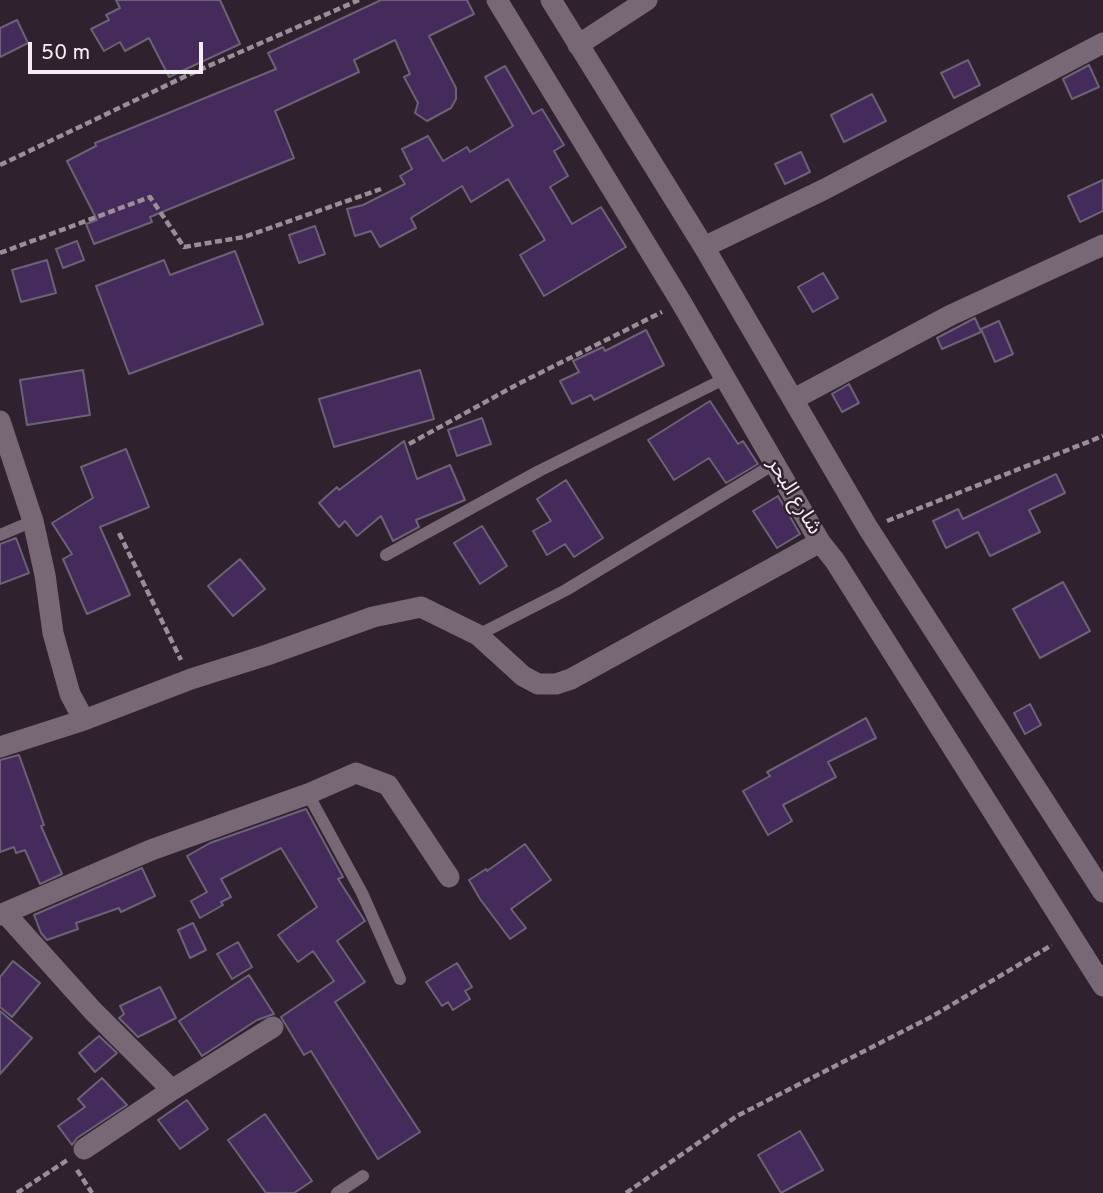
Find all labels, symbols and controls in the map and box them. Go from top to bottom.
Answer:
scale bar [32,28,206,72]
text: 50 m [41,40,90,67]
street label: شارع البحر [760,454,826,540]

